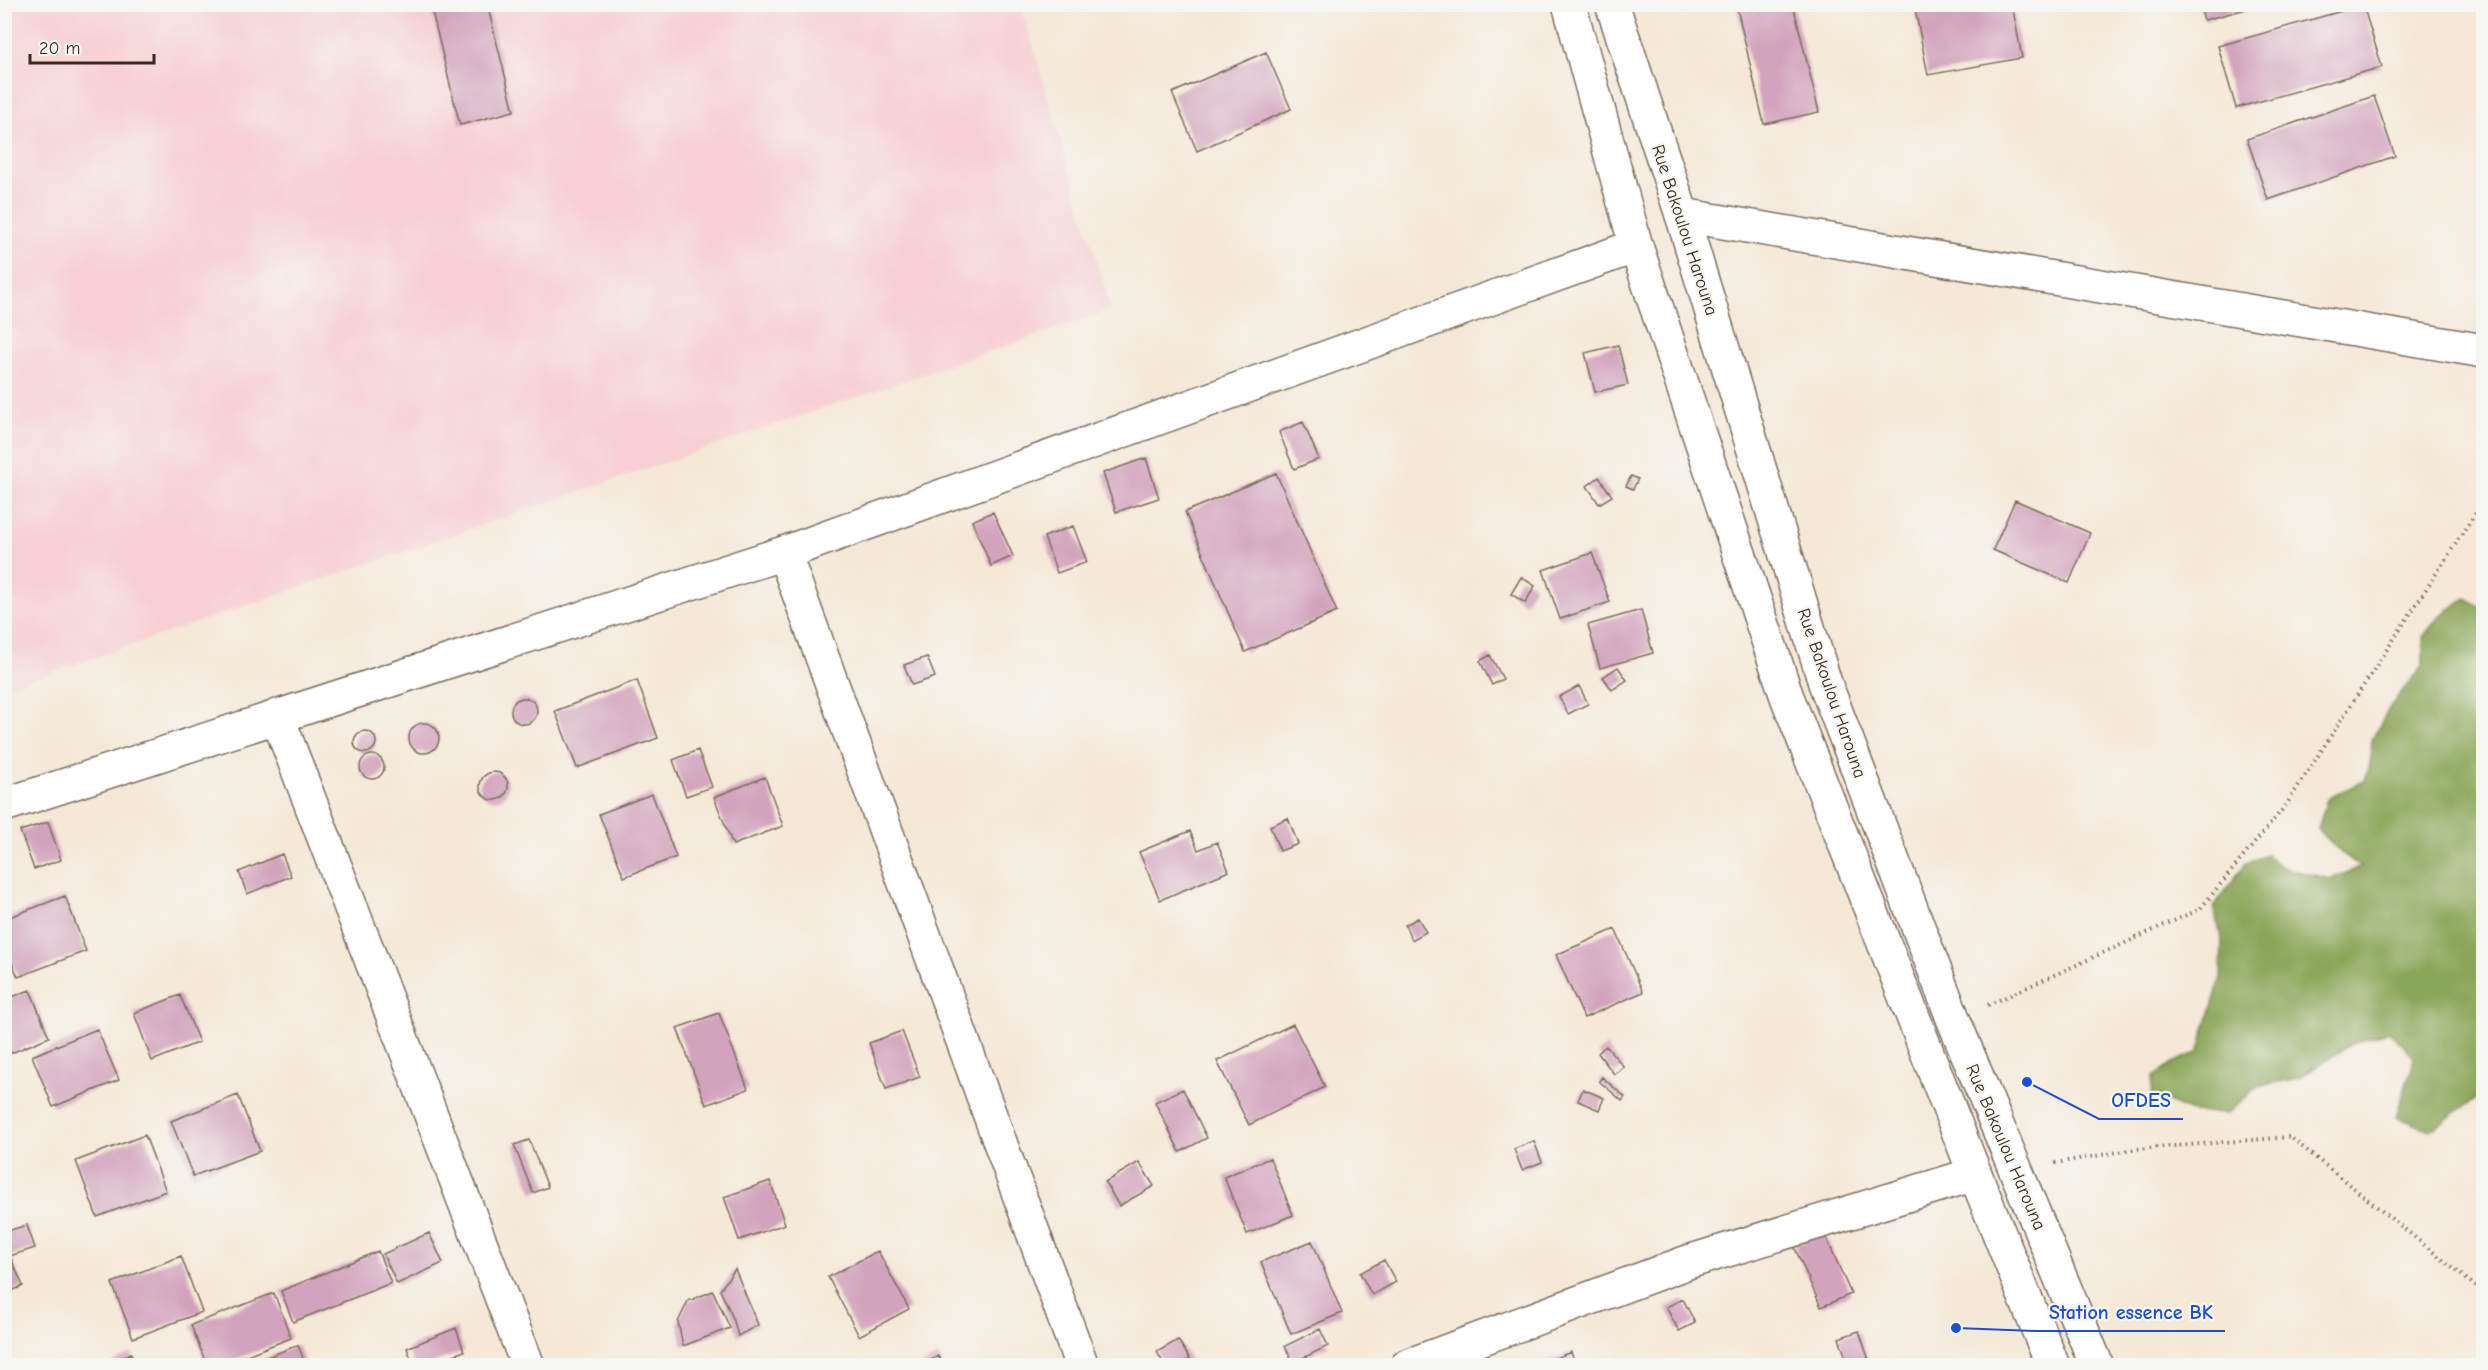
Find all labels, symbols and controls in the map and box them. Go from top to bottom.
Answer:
scale bar [30,27,154,65]
text: 20 m [39,38,80,59]
street label: Rue Bakoulou Harouna [1647,142,1722,318]
street label: Rue Bakoulou Harouna [1793,605,1870,781]
street label: Rue Bakoulou Harouna [1961,1061,2050,1233]
callout: OFDES [2099,1081,2183,1119]
text: OFDES [2111,1089,2171,1112]
callout: Station essence BK [2036,1293,2225,1331]
text: Station essence BK [2049,1301,2213,1324]

